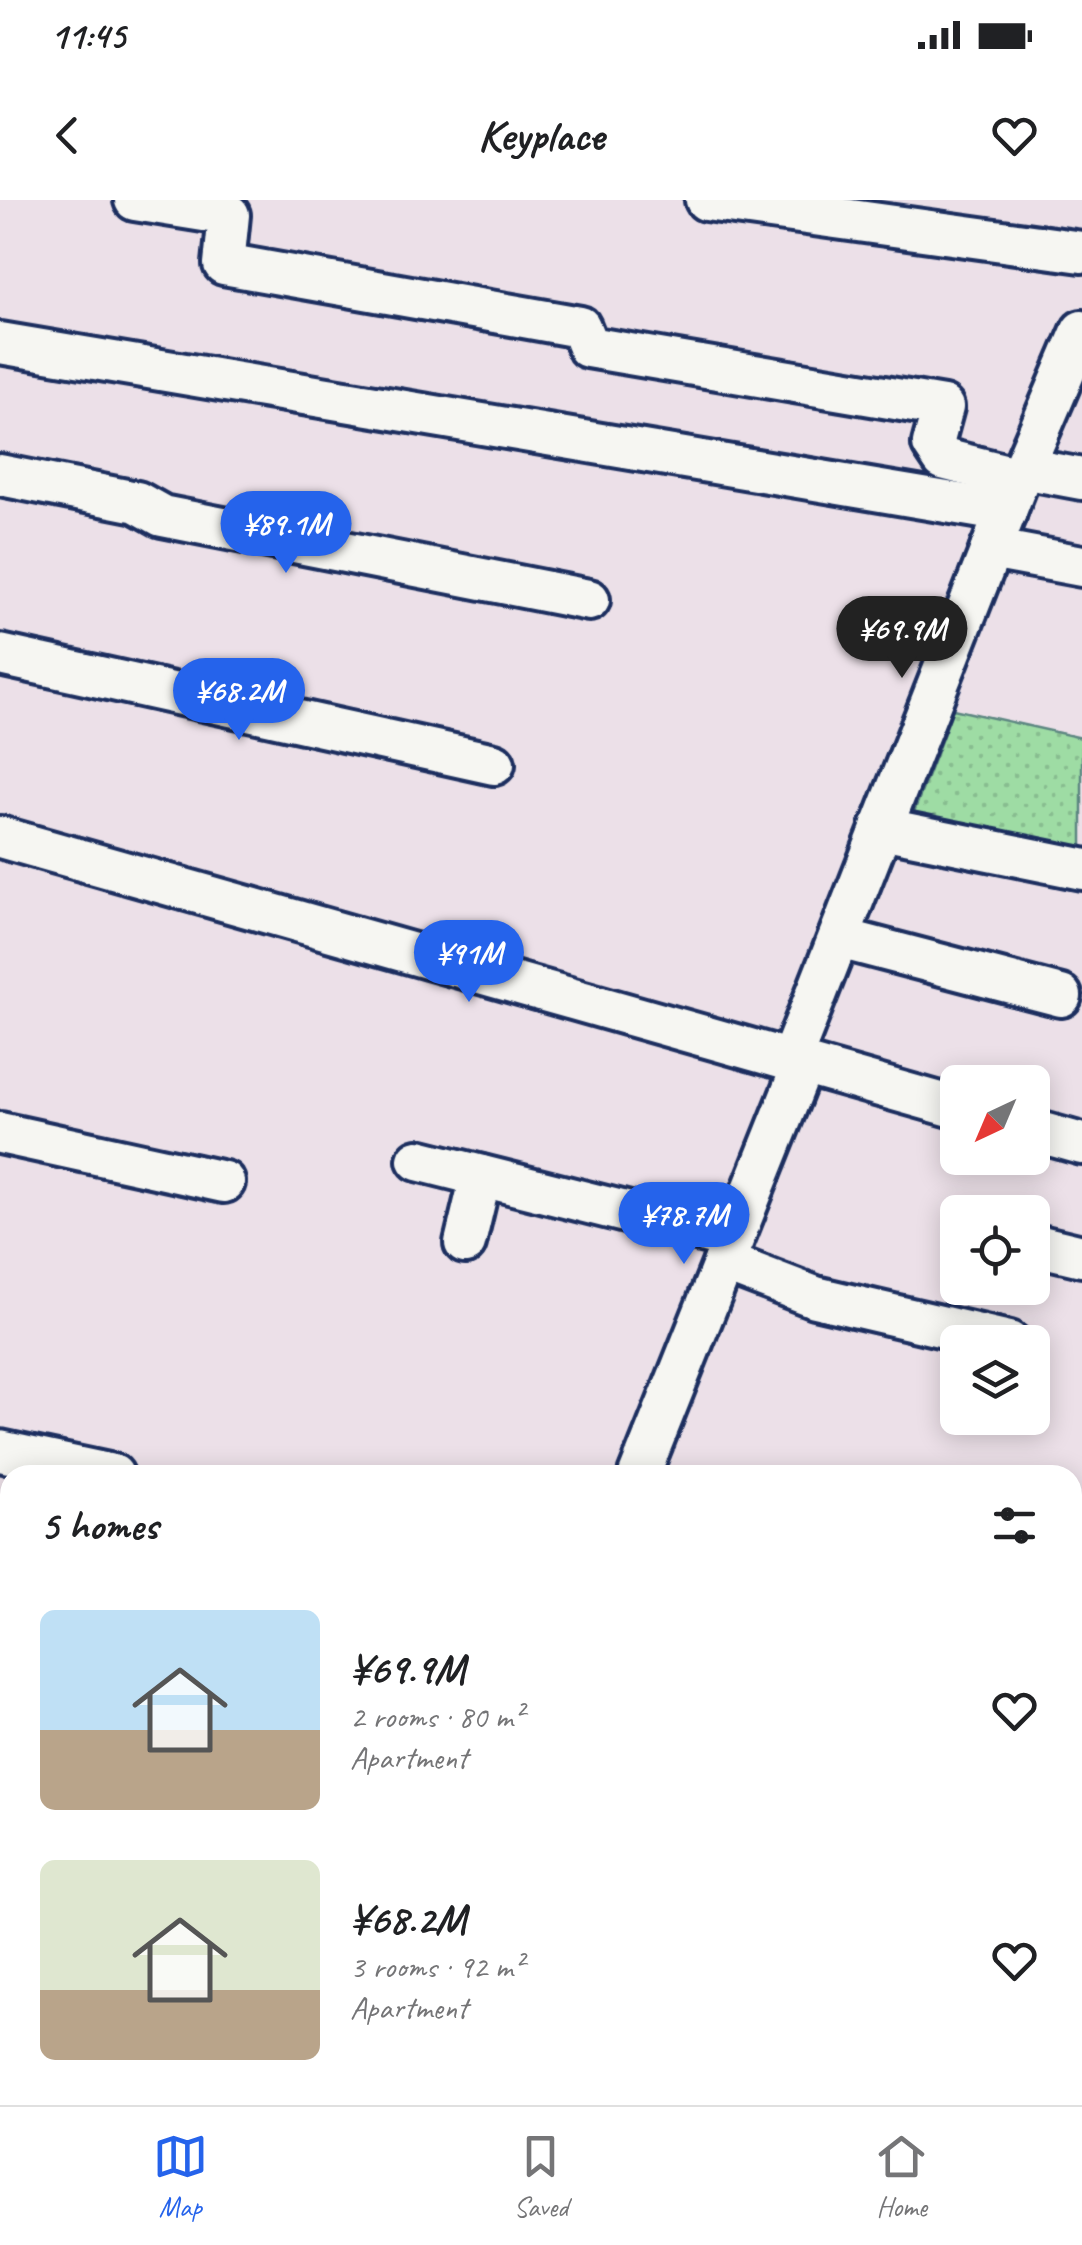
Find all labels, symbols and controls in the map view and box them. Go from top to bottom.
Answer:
text: 11:45 [50,12,125,59]
text: Keyplace [478,107,604,164]
icon: back [40,108,95,163]
icon: heart [987,108,1042,163]
pin: ¥89.1M [205,491,367,576]
text: ¥89.1M [243,503,329,544]
pin: ¥69.9M [821,596,983,681]
text: ¥69.9M [858,608,946,649]
pin: ¥68.2M [158,658,320,743]
text: ¥68.2M [195,670,283,711]
pin: ¥91M [410,920,528,1005]
text: ¥91M [436,932,502,973]
north arrow [940,1065,1050,1175]
map controls [940,1065,1050,1435]
pin: ¥78.7M [603,1182,765,1267]
text: ¥78.7M [640,1194,728,1235]
button: locate [940,1195,1050,1305]
button: layers [940,1325,1050,1435]
icon: filters [987,1498,1042,1553]
text: 5 homes [40,1499,158,1552]
text: ¥69.9M [350,1643,464,1696]
icon: home [120,1650,240,1770]
icon: heart [987,1683,1042,1738]
text: 2 rooms · 80 m² [350,1696,523,1737]
text: Apartment [350,1737,468,1778]
text: ¥68.2M [350,1893,465,1946]
icon: home [120,1900,240,2020]
icon: heart [987,1933,1042,1988]
text: 3 rooms · 92 m² [350,1946,523,1987]
text: Apartment [350,1987,468,2028]
tab: Map [153,2129,208,2224]
tab: Saved [513,2129,568,2224]
tab: Home [874,2129,929,2224]

